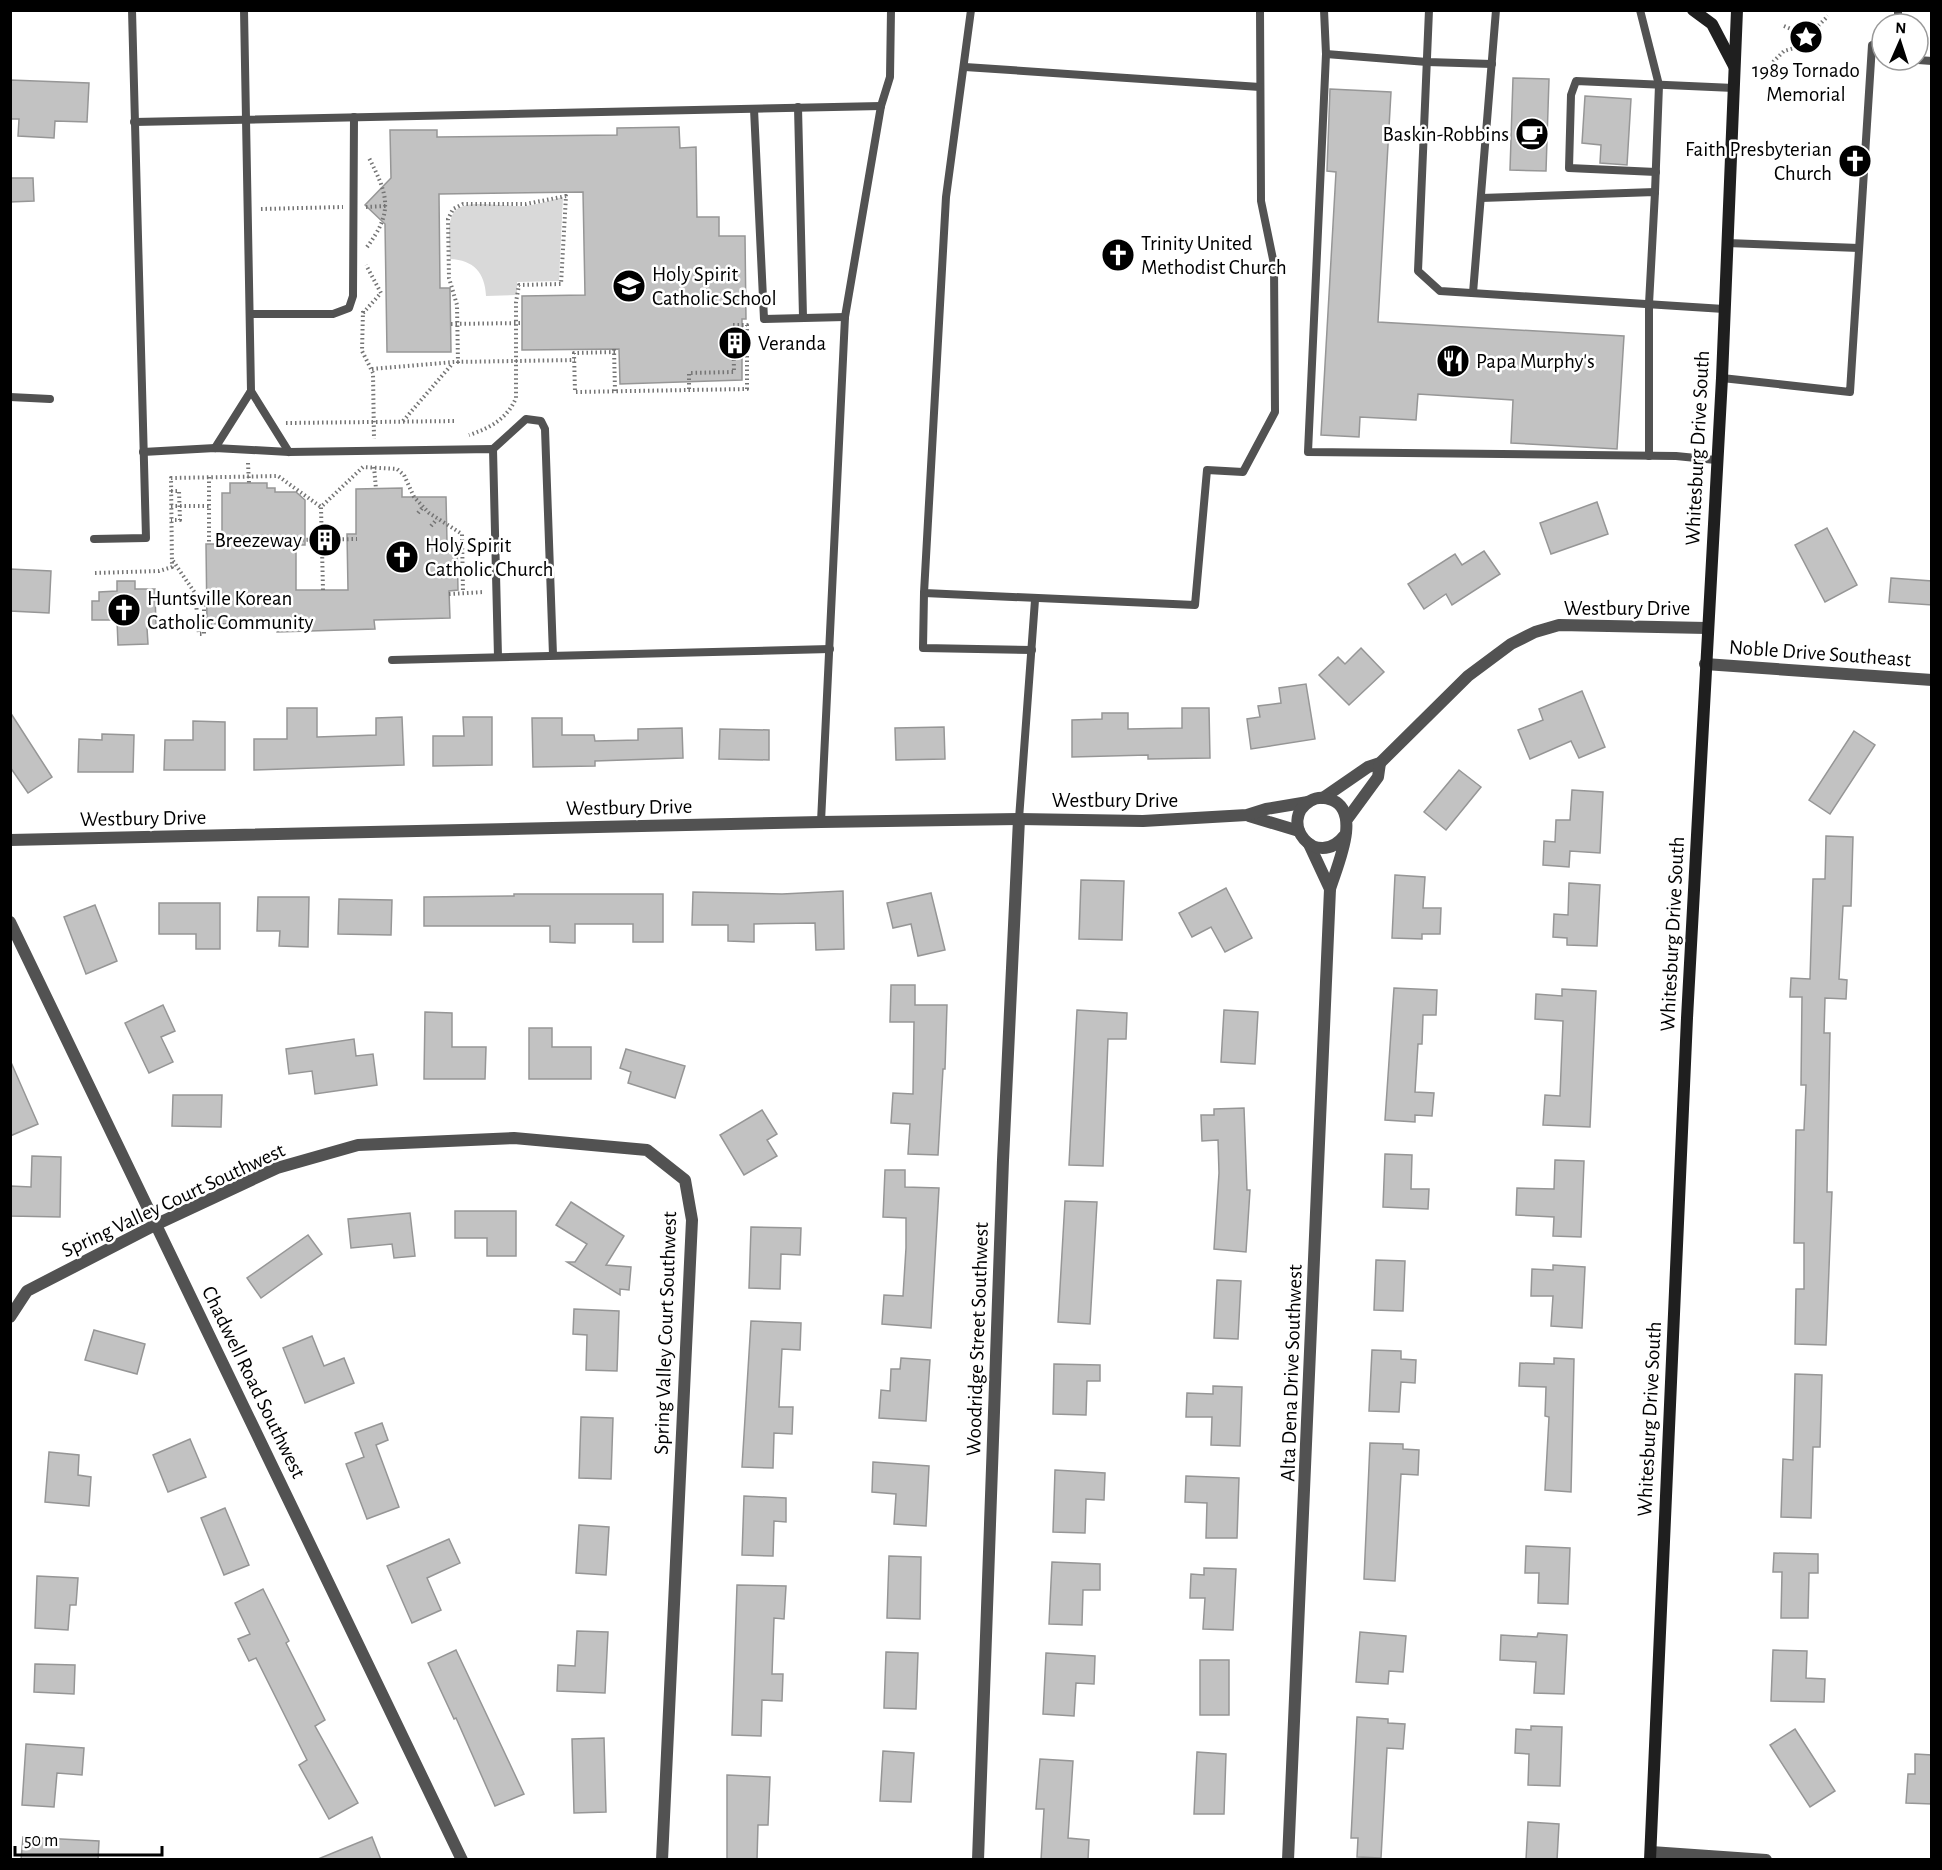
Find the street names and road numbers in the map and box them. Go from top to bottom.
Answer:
street label: Whitesburg Drive South [1682,350,1713,546]
street label: Westbury Drive [1564,598,1690,619]
street label: Noble Drive Southeast [1728,637,1912,670]
street label: Westbury Drive [1052,790,1178,811]
street label: Westbury Drive [566,796,692,819]
street label: Westbury Drive [80,807,206,830]
street label: Whitesburg Drive South [1657,836,1688,1032]
street label: Spring Valley Court Southwest [58,1139,288,1261]
street label: Spring Valley Court Southwest [651,1211,680,1455]
street label: Woodridge Street Southwest [963,1221,992,1456]
street label: Alta Dena Drive Southwest [1277,1264,1306,1482]
street label: Chadwell Road Southwest [198,1283,309,1482]
street label: Whitesburg Drive South [1634,1321,1665,1517]

